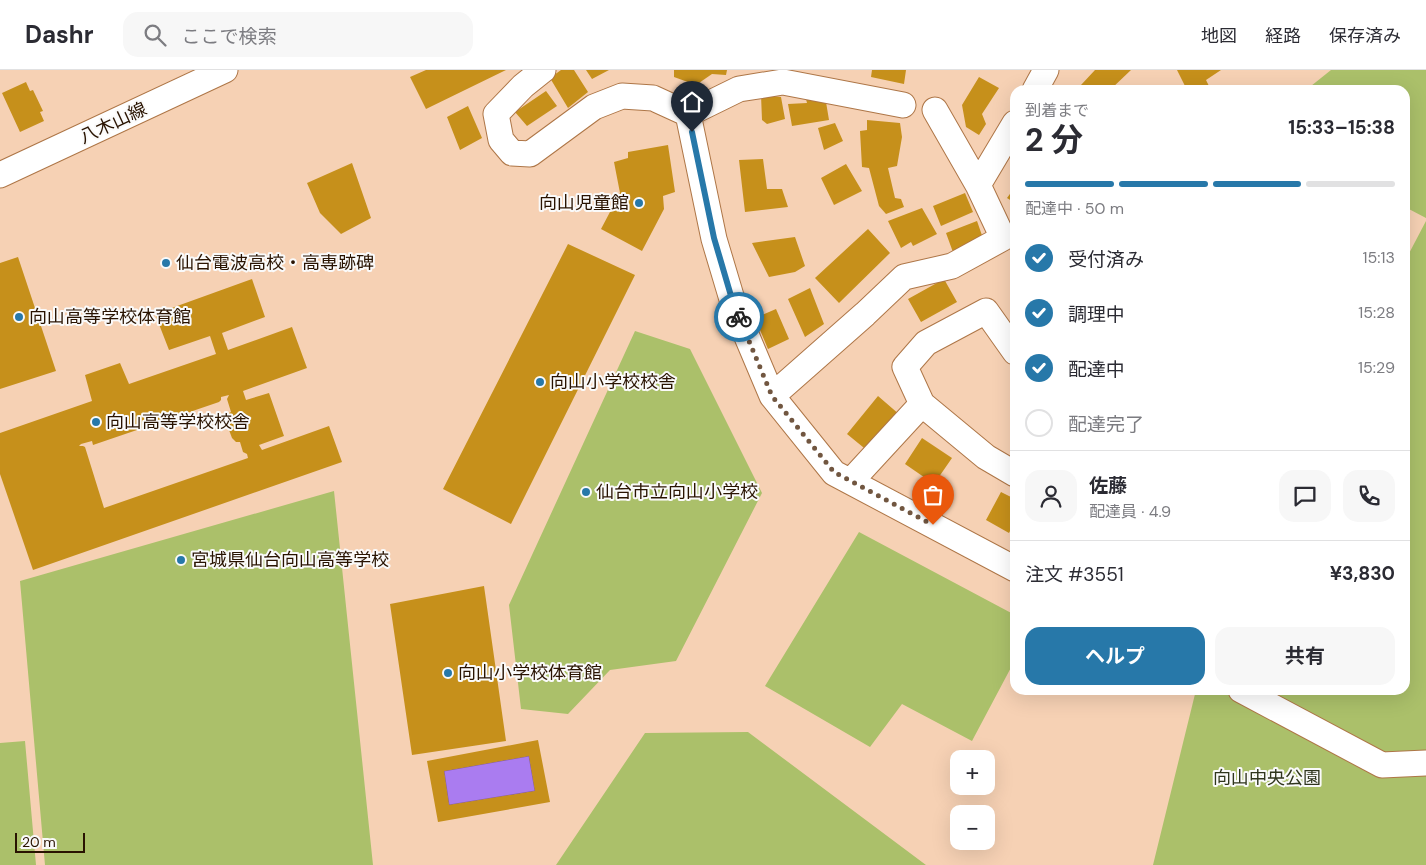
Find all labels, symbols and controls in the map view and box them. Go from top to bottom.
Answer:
search box [123,12,473,57]
text: Dashr [25,19,93,50]
icon: search [141,21,169,49]
text: ここで検索 [181,24,276,49]
text: 地図 [1201,24,1237,48]
text: 経路 [1265,24,1301,48]
text: 保存済み [1329,24,1401,48]
pin [671,81,713,132]
icon: home [678,88,706,116]
street label: 八木山線 [75,97,151,149]
text: 到着まで [1025,100,1089,121]
text: 15:33–15:38 [1288,115,1395,140]
text: 2 分 [1025,119,1083,161]
place label: 向山児童館 [539,191,629,215]
marker: 向山児童館 [633,197,645,209]
text: 配達中 · 50 m [1025,198,1124,219]
icon: check [1025,244,1053,272]
text: 受付済み [1068,247,1144,272]
text: 15:13 [1363,247,1395,268]
place label: 仙台電波高校・高専跡碑 [176,251,374,275]
marker: 仙台電波高校・高専跡碑 [160,257,172,269]
courier [714,292,764,342]
icon: check [1025,299,1053,327]
text: 調理中 [1068,302,1125,327]
text: 15:28 [1358,302,1395,323]
icon: bike [725,303,753,331]
place label: 向山高等学校体育館 [29,305,191,329]
marker: 向山高等学校体育館 [13,311,25,323]
icon: check [1025,354,1053,382]
text: 配達中 [1068,357,1125,382]
text: 15:29 [1358,357,1395,378]
place label: 向山小学校校舎 [550,370,676,394]
marker: 向山小学校校舎 [534,376,546,388]
place label: 向山高等学校校舎 [106,410,250,434]
text: 配達完了 [1068,412,1144,437]
marker: 向山高等学校校舎 [90,416,102,428]
button: person [1025,470,1077,522]
button: chat [1279,470,1331,522]
button: phone [1343,470,1395,522]
text: 佐藤 [1089,473,1127,498]
pin [912,474,954,525]
place label: 仙台市立向山小学校 [596,480,758,504]
icon: bag [919,481,947,509]
marker: 仙台市立向山小学校 [580,486,592,498]
text: 配達員 · 4.9 [1089,501,1171,522]
place label: 宮城県仙台向山高等学校 [191,548,389,572]
marker: 宮城県仙台向山高等学校 [175,554,187,566]
text: ¥3,830 [1330,561,1395,586]
text: 注文 #3551 [1025,562,1124,587]
button: ヘルプ [1025,627,1205,685]
button: 共有 [1215,627,1395,685]
place label: 向山小学校体育館 [458,661,602,685]
marker: 向山小学校体育館 [442,667,454,679]
map controls [950,750,995,850]
button: + [950,750,995,795]
park label: 向山中央公園 [1213,766,1321,790]
button: − [950,805,995,850]
scale bar [15,830,85,853]
text: 20 m [22,833,56,851]

